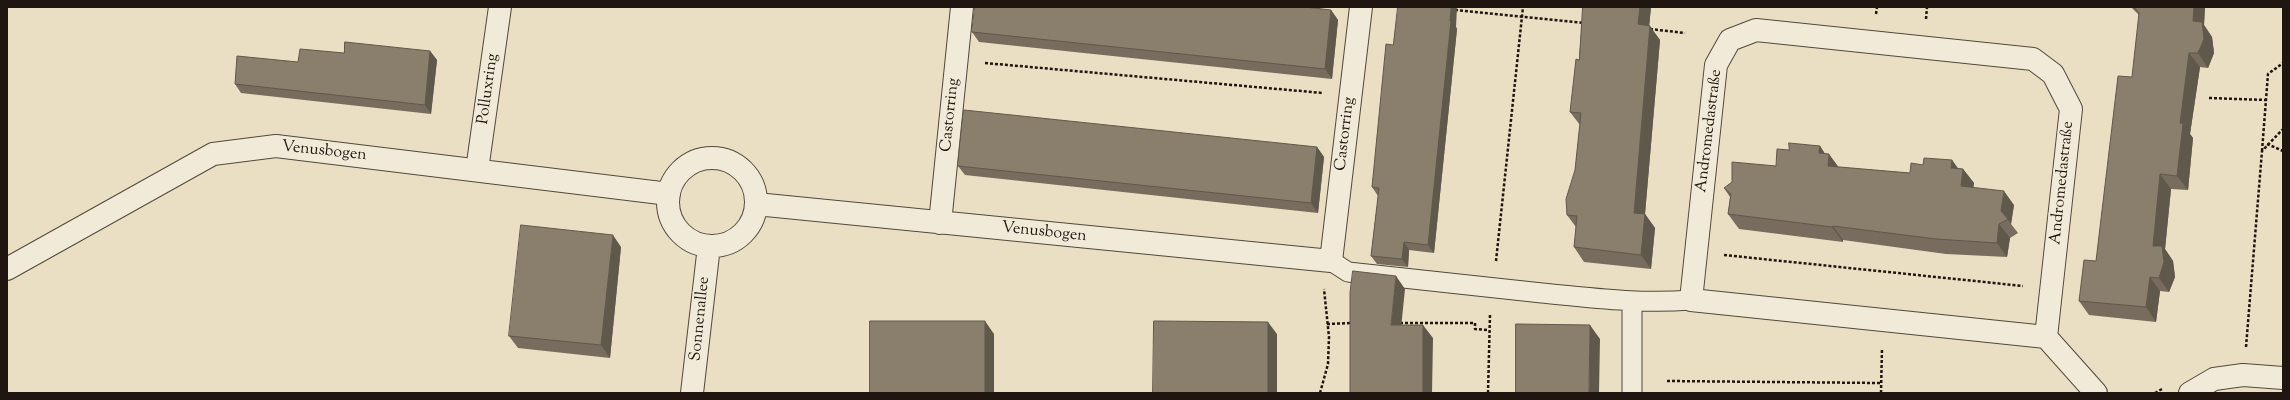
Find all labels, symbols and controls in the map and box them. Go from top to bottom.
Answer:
street label: Polluxring [475,52,503,126]
street label: Andromedastraße [1693,68,1727,194]
street label: Castorring [938,77,964,153]
street label: Castorring [1332,96,1360,172]
street label: Andromedastraße [2047,120,2079,246]
street label: Venusbogen [280,138,368,166]
street label: Venusbogen [1000,219,1088,247]
street label: Sonnenallee [687,276,715,362]

